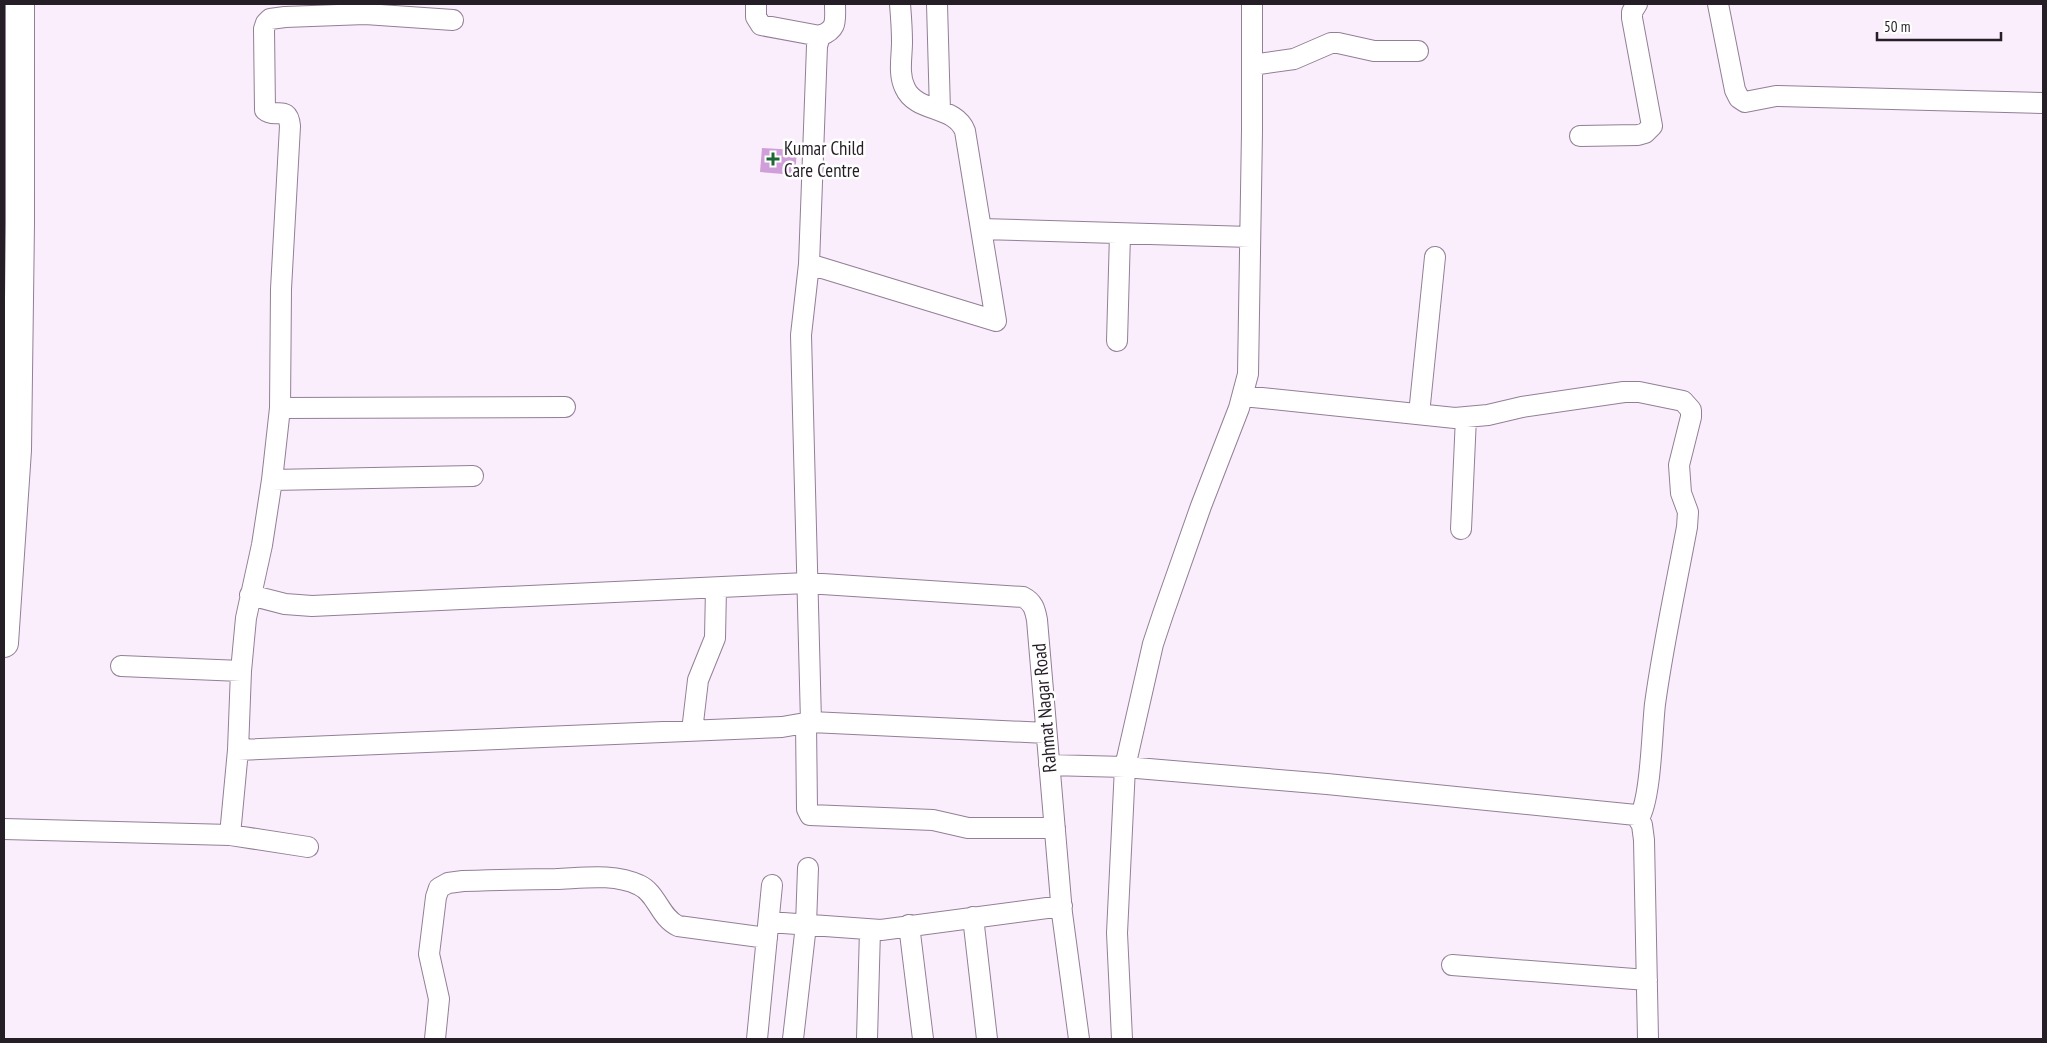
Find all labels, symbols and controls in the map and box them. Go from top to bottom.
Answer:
scale bar [1877,10,2001,42]
text: 50 m [1884,17,1910,36]
place label: Kumar Child Care Centre [784,136,864,182]
marker: Kumar Child Care Centre [766,152,780,166]
street label: Rahmat Nagar Road [1026,642,1062,774]

